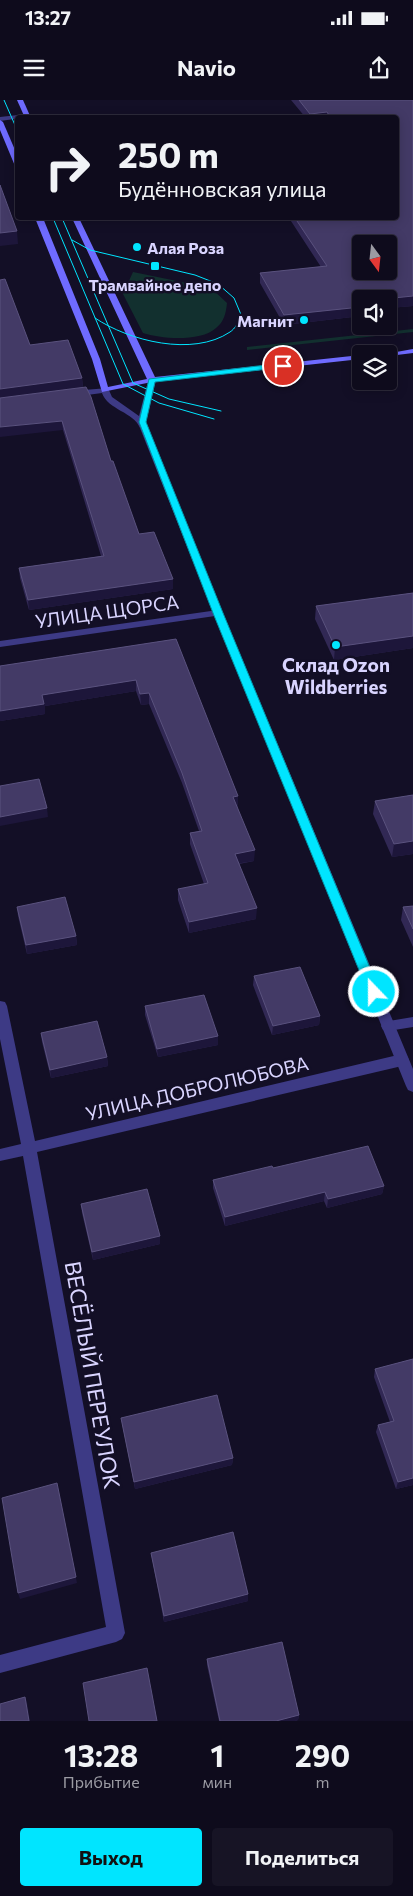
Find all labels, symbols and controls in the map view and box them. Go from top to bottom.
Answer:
text: 13:27 [25,6,71,29]
icon: menu [20,54,48,82]
text: Navio [177,54,236,81]
icon: share [365,54,393,82]
text: 250 m [118,132,219,175]
icon: right [35,135,100,200]
text: Будённовская улица [118,175,326,202]
north arrow [352,235,398,280]
map controls [352,235,397,390]
place label: Алая Роза [147,238,224,257]
marker: Алая Роза [131,241,143,253]
marker: Трамвайное депо [149,260,161,272]
place label: Трамвайное депо [89,275,222,294]
button: sound [352,290,397,335]
place label: Магнит [237,311,294,330]
marker: Магнит [298,314,310,326]
pin [262,345,304,387]
button: layers [352,345,397,390]
icon: arrive [269,352,297,380]
street label: УЛИЦА ЩОРСА [34,590,180,632]
marker: Склад Ozon Wildberries [330,639,342,651]
place label: Склад Ozon Wildberries [282,653,390,698]
position arrow [347,965,399,1017]
street label: УЛИЦА ДОБРОЛЮБОВА [83,1051,311,1125]
street label: ВЕСЁЛЫЙ ПЕРЕУЛОК [60,1259,126,1491]
text: 13:28 [64,1736,138,1773]
text: 1 [210,1736,224,1773]
text: 290 [295,1736,350,1773]
text: Прибытие [63,1772,140,1791]
text: мин [202,1772,232,1791]
text: m [316,1772,330,1791]
button: Выход [20,1828,202,1886]
button: Поделиться [212,1828,393,1886]

